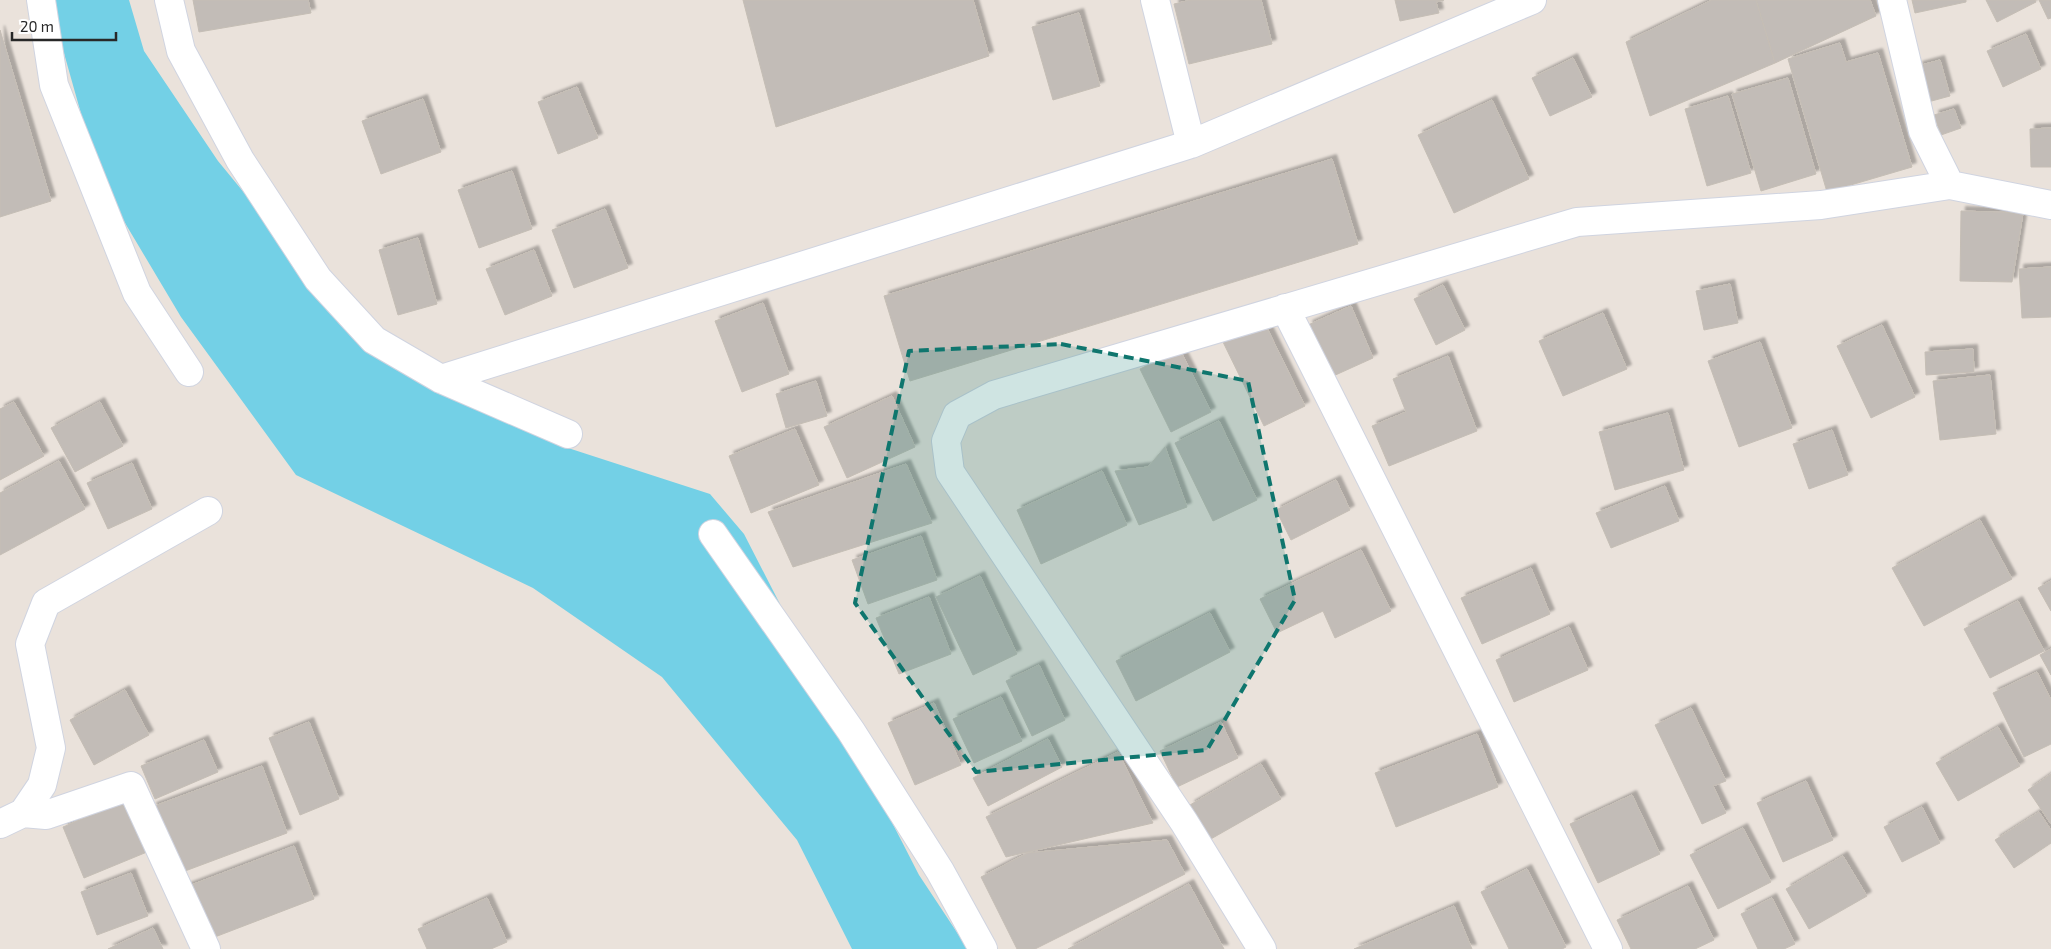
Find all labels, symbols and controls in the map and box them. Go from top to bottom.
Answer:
scale bar [12,10,116,42]
text: 20 m [20,17,54,35]

